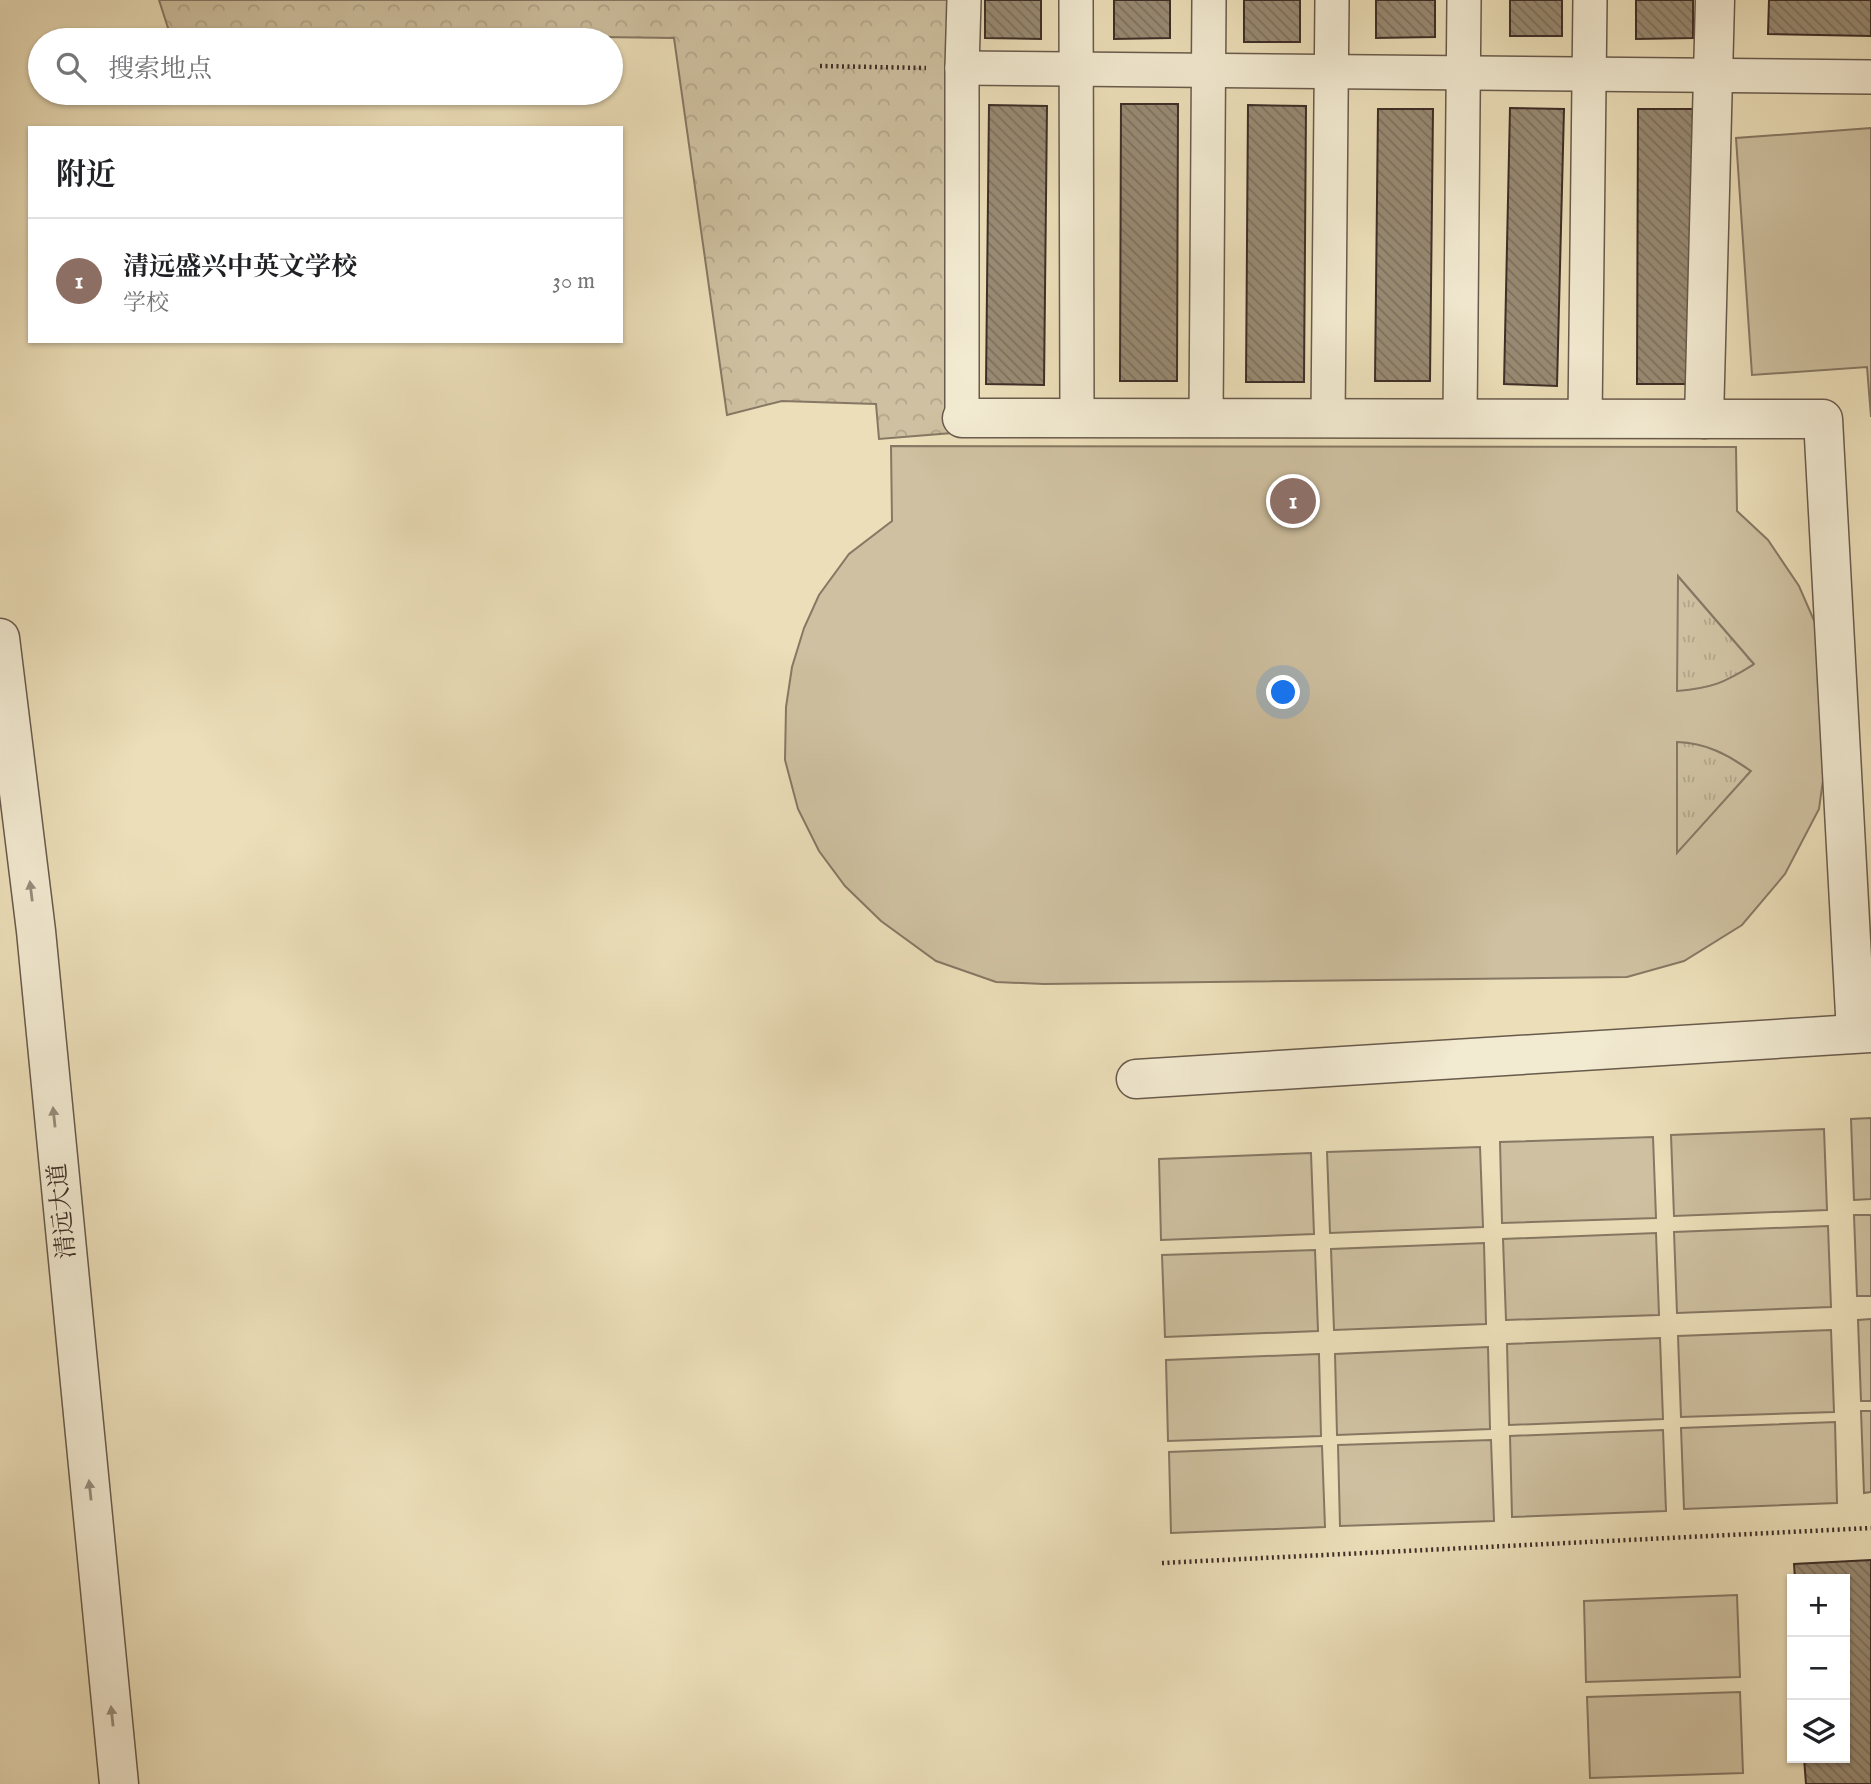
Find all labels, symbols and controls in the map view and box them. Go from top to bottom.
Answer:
search box [28,28,623,105]
icon: search [52,48,90,86]
text: 搜索地点 [108,53,212,86]
text: 附近 [56,157,116,195]
text: 清远盛兴中英文学校 [123,251,357,284]
text: 1 [75,267,83,296]
text: 30 m [552,267,595,296]
text: 学校 [123,289,169,318]
pin: 1 [1270,475,1316,527]
your location [1266,675,1300,709]
one-way arrow [25,879,36,901]
one-way arrow [48,1106,59,1128]
street label: 清远大道 [43,1162,83,1260]
one-way arrow [84,1478,95,1500]
map controls [1787,1574,1850,1763]
button: + [1787,1574,1850,1637]
button: − [1787,1637,1850,1700]
button: layers [1787,1700,1850,1763]
one-way arrow [106,1705,117,1727]

